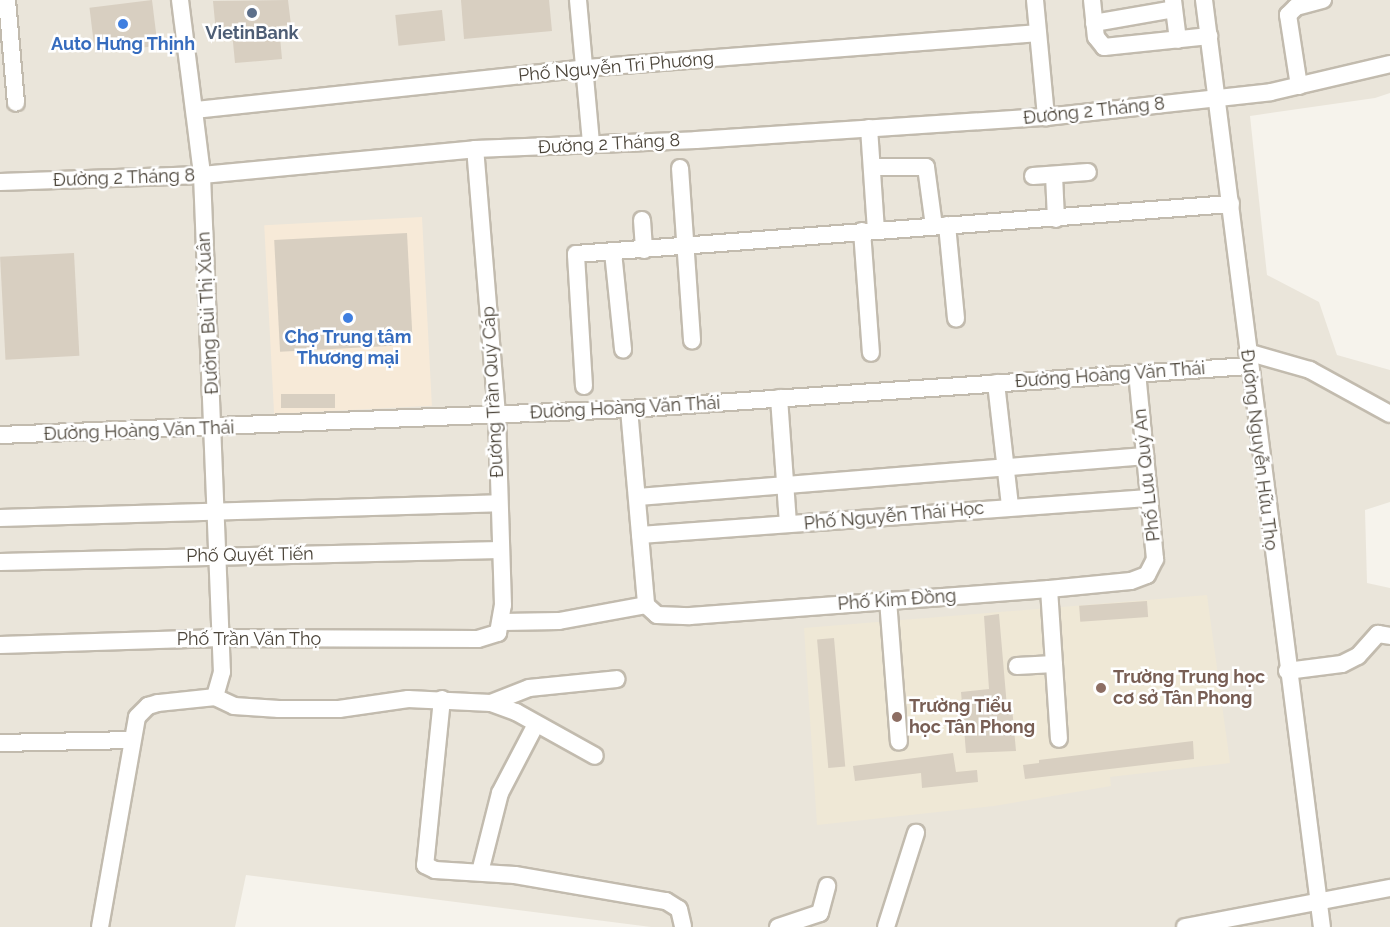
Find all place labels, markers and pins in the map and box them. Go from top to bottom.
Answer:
marker: VietinBank [245,6,259,20]
marker: Auto Hưng Thịnh [116,17,130,31]
place label: VietinBank [205,22,299,44]
place label: Auto Hưng Thịnh [51,33,195,55]
marker: Chợ Trung tâm Thương mại [341,311,355,325]
place label: Chợ Trung tâm Thương mại [284,327,412,370]
place label: Trường Trung học cơ sở Tân Phong [1113,667,1266,710]
marker: Trường Trung học cơ sở Tân Phong [1094,681,1108,695]
place label: Trường Tiểu học Tân Phong [909,696,1036,738]
marker: Trường Tiểu học Tân Phong [890,710,904,724]

